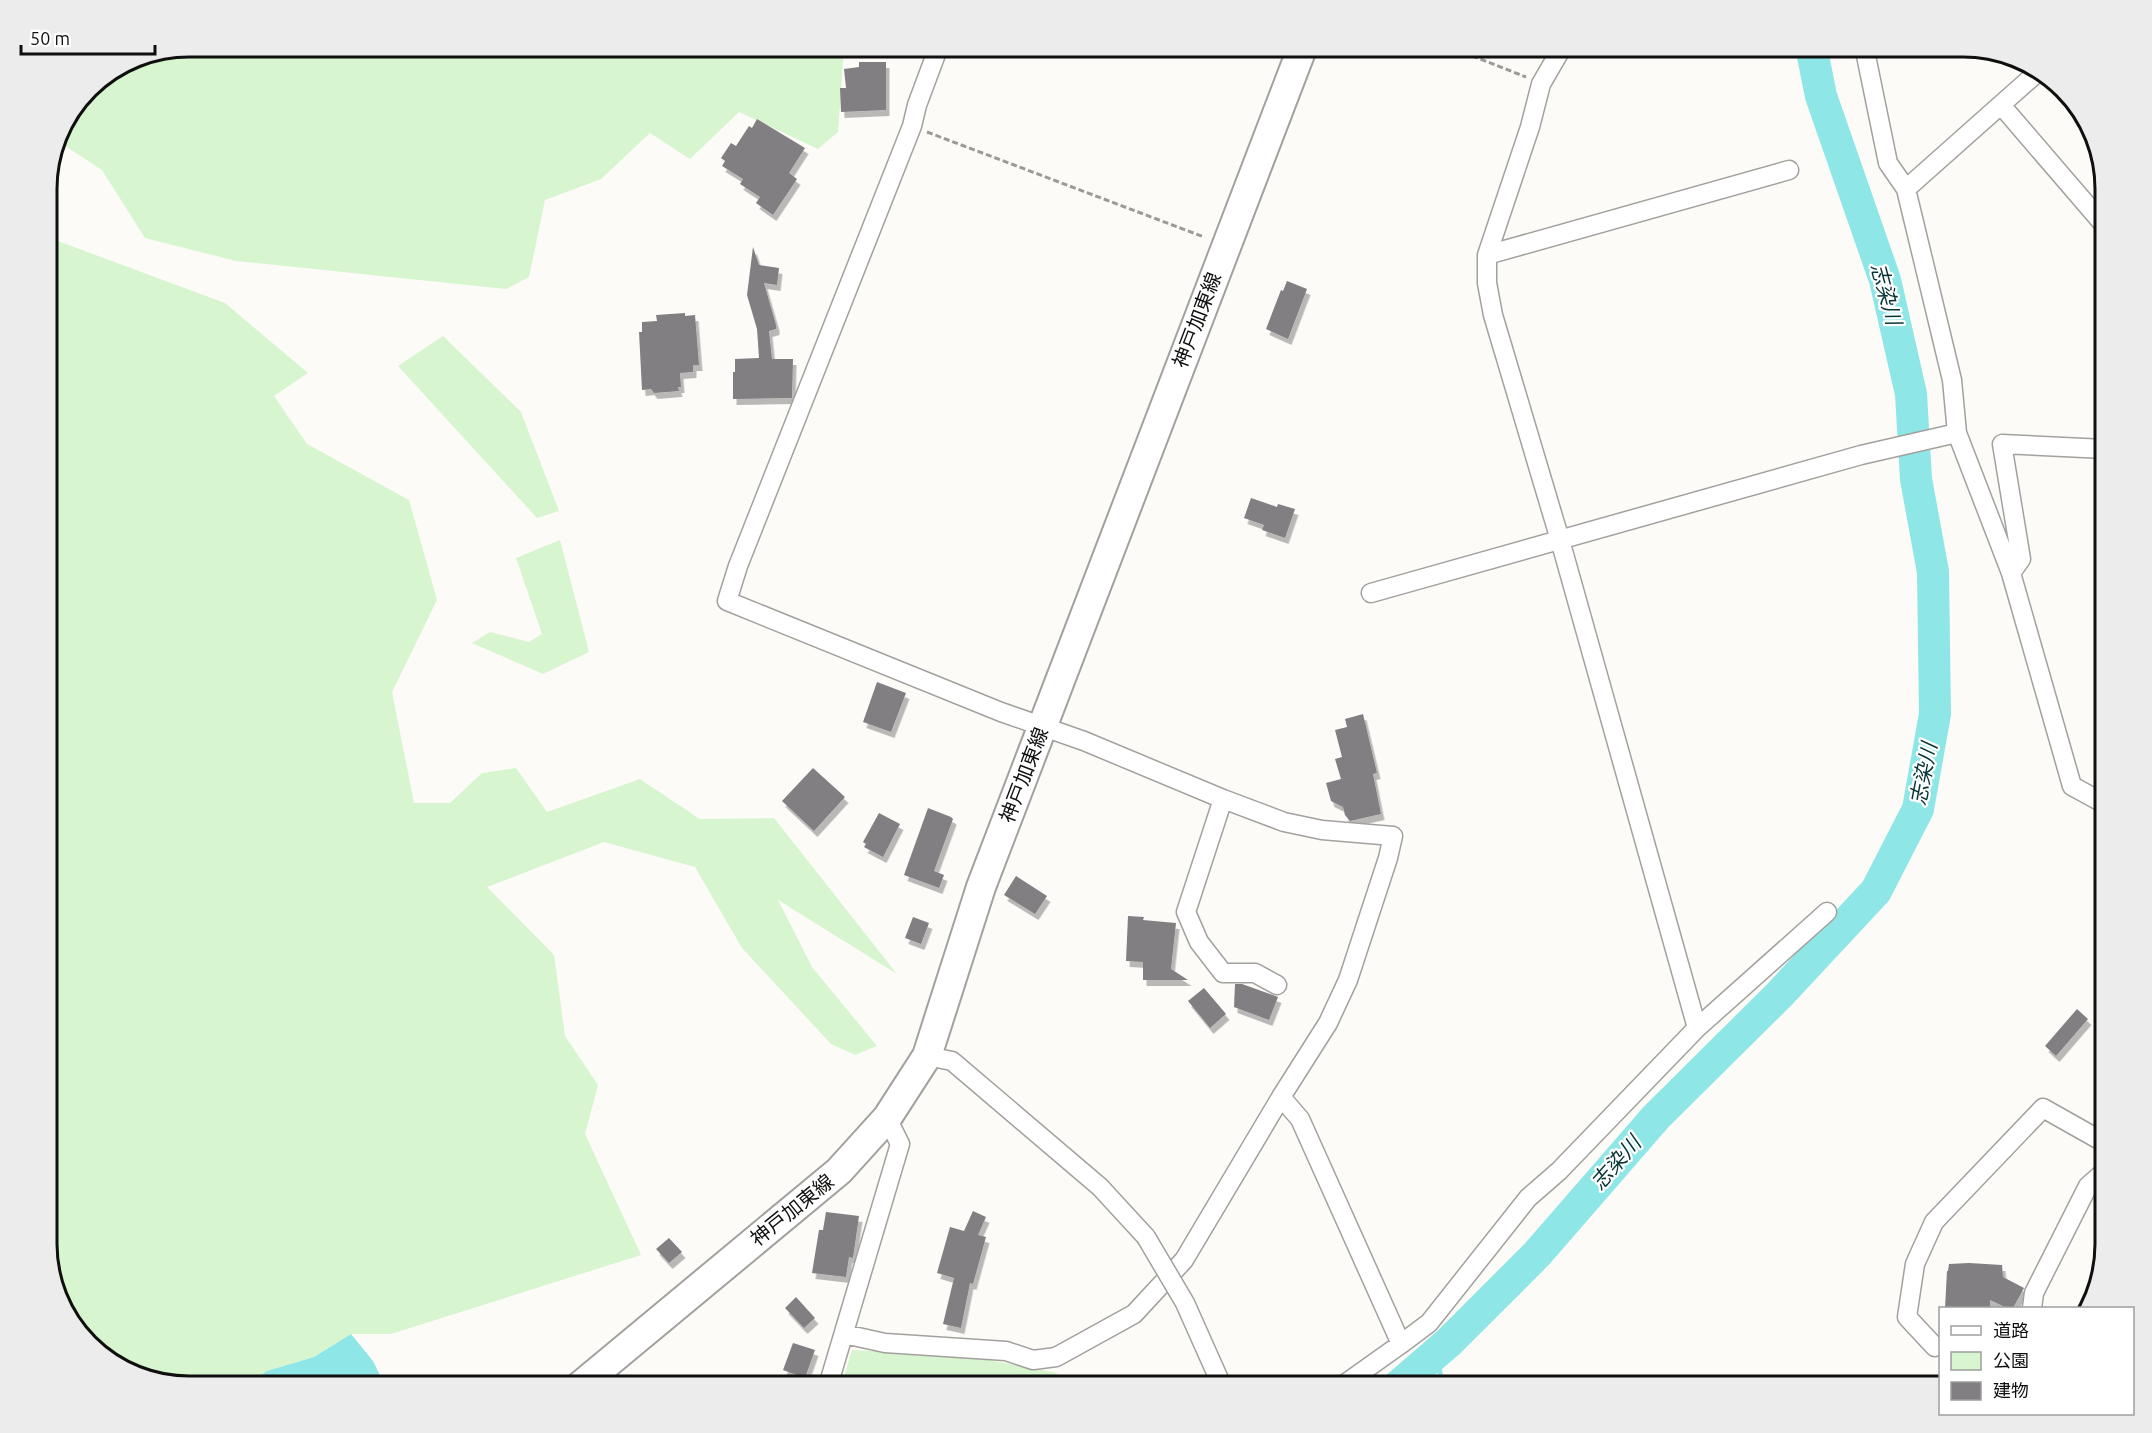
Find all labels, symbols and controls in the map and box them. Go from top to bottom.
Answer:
scale bar [21,18,154,56]
text: 50 m [30,28,70,48]
water label: 志染川 [1867,260,1907,329]
street label: 神戸加東線 [1168,269,1225,371]
street label: 神戸加東線 [995,724,1052,826]
water label: 志染川 [1905,739,1941,807]
water label: 志染川 [1586,1129,1646,1194]
street label: 神戸加東線 [746,1169,838,1250]
legend [1939,1307,2134,1415]
text: 道路 [1993,1320,2029,1340]
text: 公園 [1993,1350,2029,1370]
text: 建物 [1993,1380,2029,1400]

